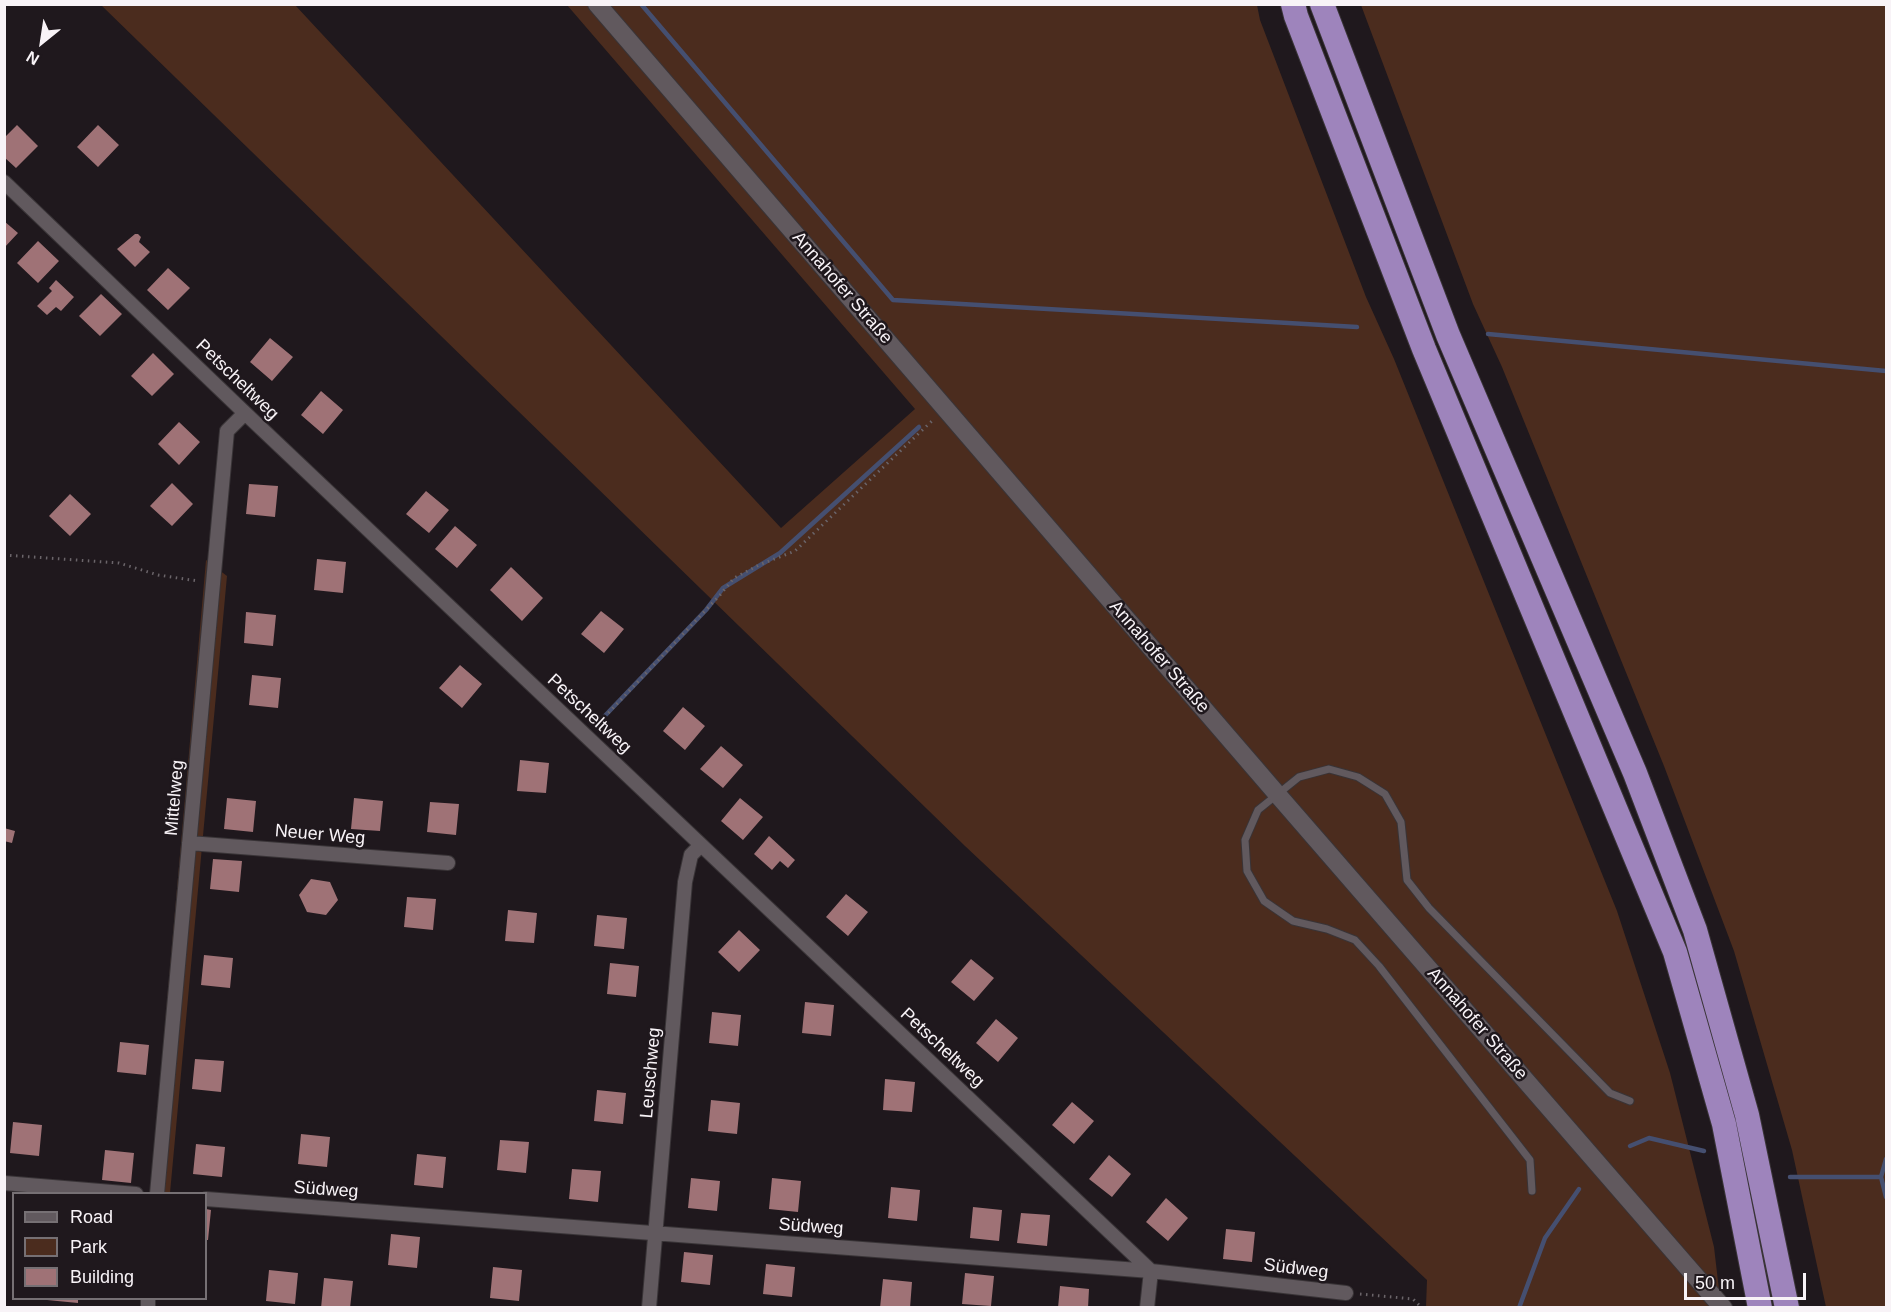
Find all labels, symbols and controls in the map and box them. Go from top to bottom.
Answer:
north arrow [12,12,72,72]
text: N [23,48,42,68]
street label: Annahofer Straße [787,227,897,349]
street label: Petscheltweg [191,335,283,425]
street label: Annahofer Straße [1104,596,1214,718]
street label: Petscheltweg [542,670,636,758]
street label: Mittelweg [161,759,189,837]
street label: Neuer Weg [274,820,366,850]
street label: Annahofer Straße [1422,963,1532,1085]
street label: Petscheltweg [895,1004,989,1092]
street label: Leuschweg [636,1027,666,1119]
street label: Südweg [293,1177,359,1203]
legend [12,1192,207,1300]
text: Road [70,1207,113,1227]
street label: Südweg [778,1214,844,1240]
text: Park [70,1237,107,1257]
street label: Südweg [1262,1254,1330,1284]
scale bar [1687,1261,1808,1299]
text: Building [70,1267,134,1287]
text: 50 m [1695,1273,1735,1293]

